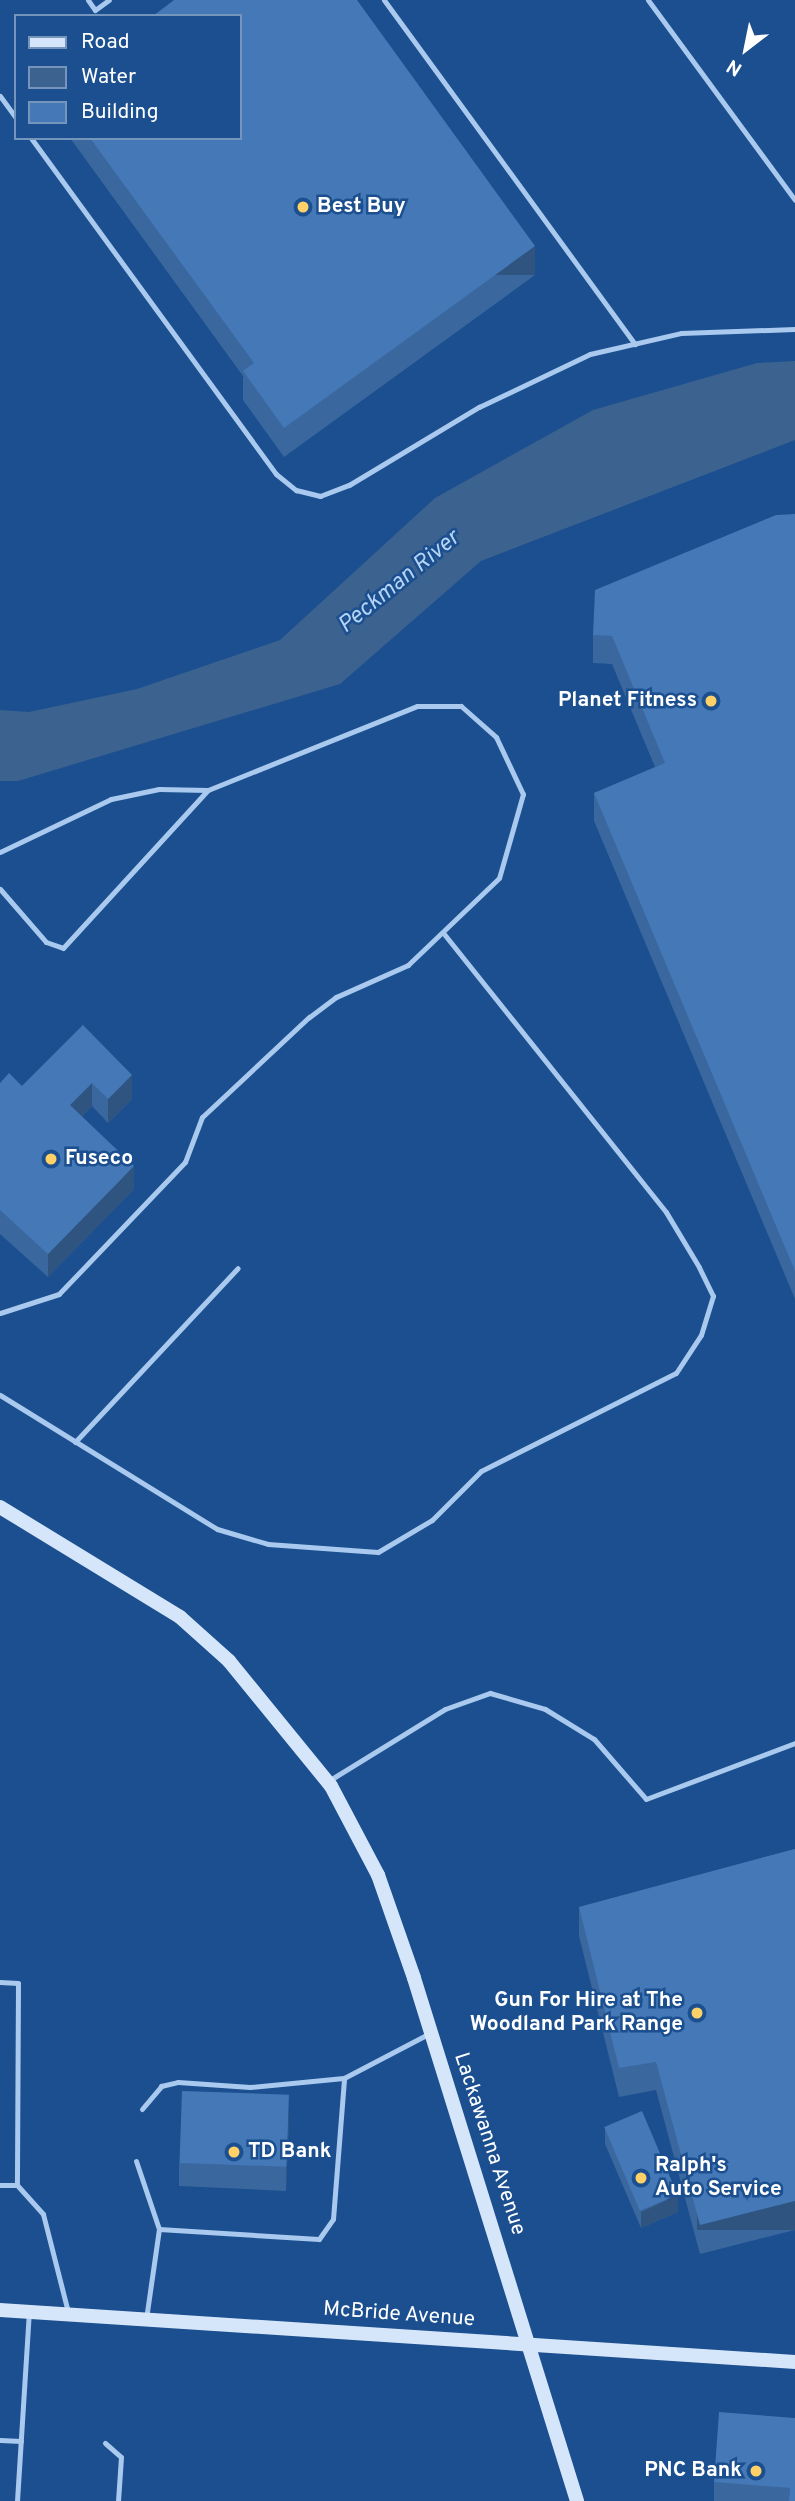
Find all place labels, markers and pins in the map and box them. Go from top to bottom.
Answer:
place label: Best Buy [317,194,406,220]
marker: Best Buy [295,199,311,215]
place label: Planet Fitness [558,688,697,714]
marker: Planet Fitness [703,693,719,709]
place label: Fuseco [65,1146,133,1172]
marker: Fuseco [43,1151,59,1167]
place label: Gun For Hire at The Woodland Park Range [470,1988,683,2038]
marker: Gun For Hire at The Woodland Park Range [689,2005,705,2021]
place label: TD Bank [248,2139,331,2165]
marker: TD Bank [226,2144,242,2160]
place label: Ralph's Auto Service [655,2153,782,2203]
marker: Ralph's Auto Service [633,2170,649,2186]
place label: PNC Bank [644,2458,742,2484]
marker: PNC Bank [748,2463,764,2479]

